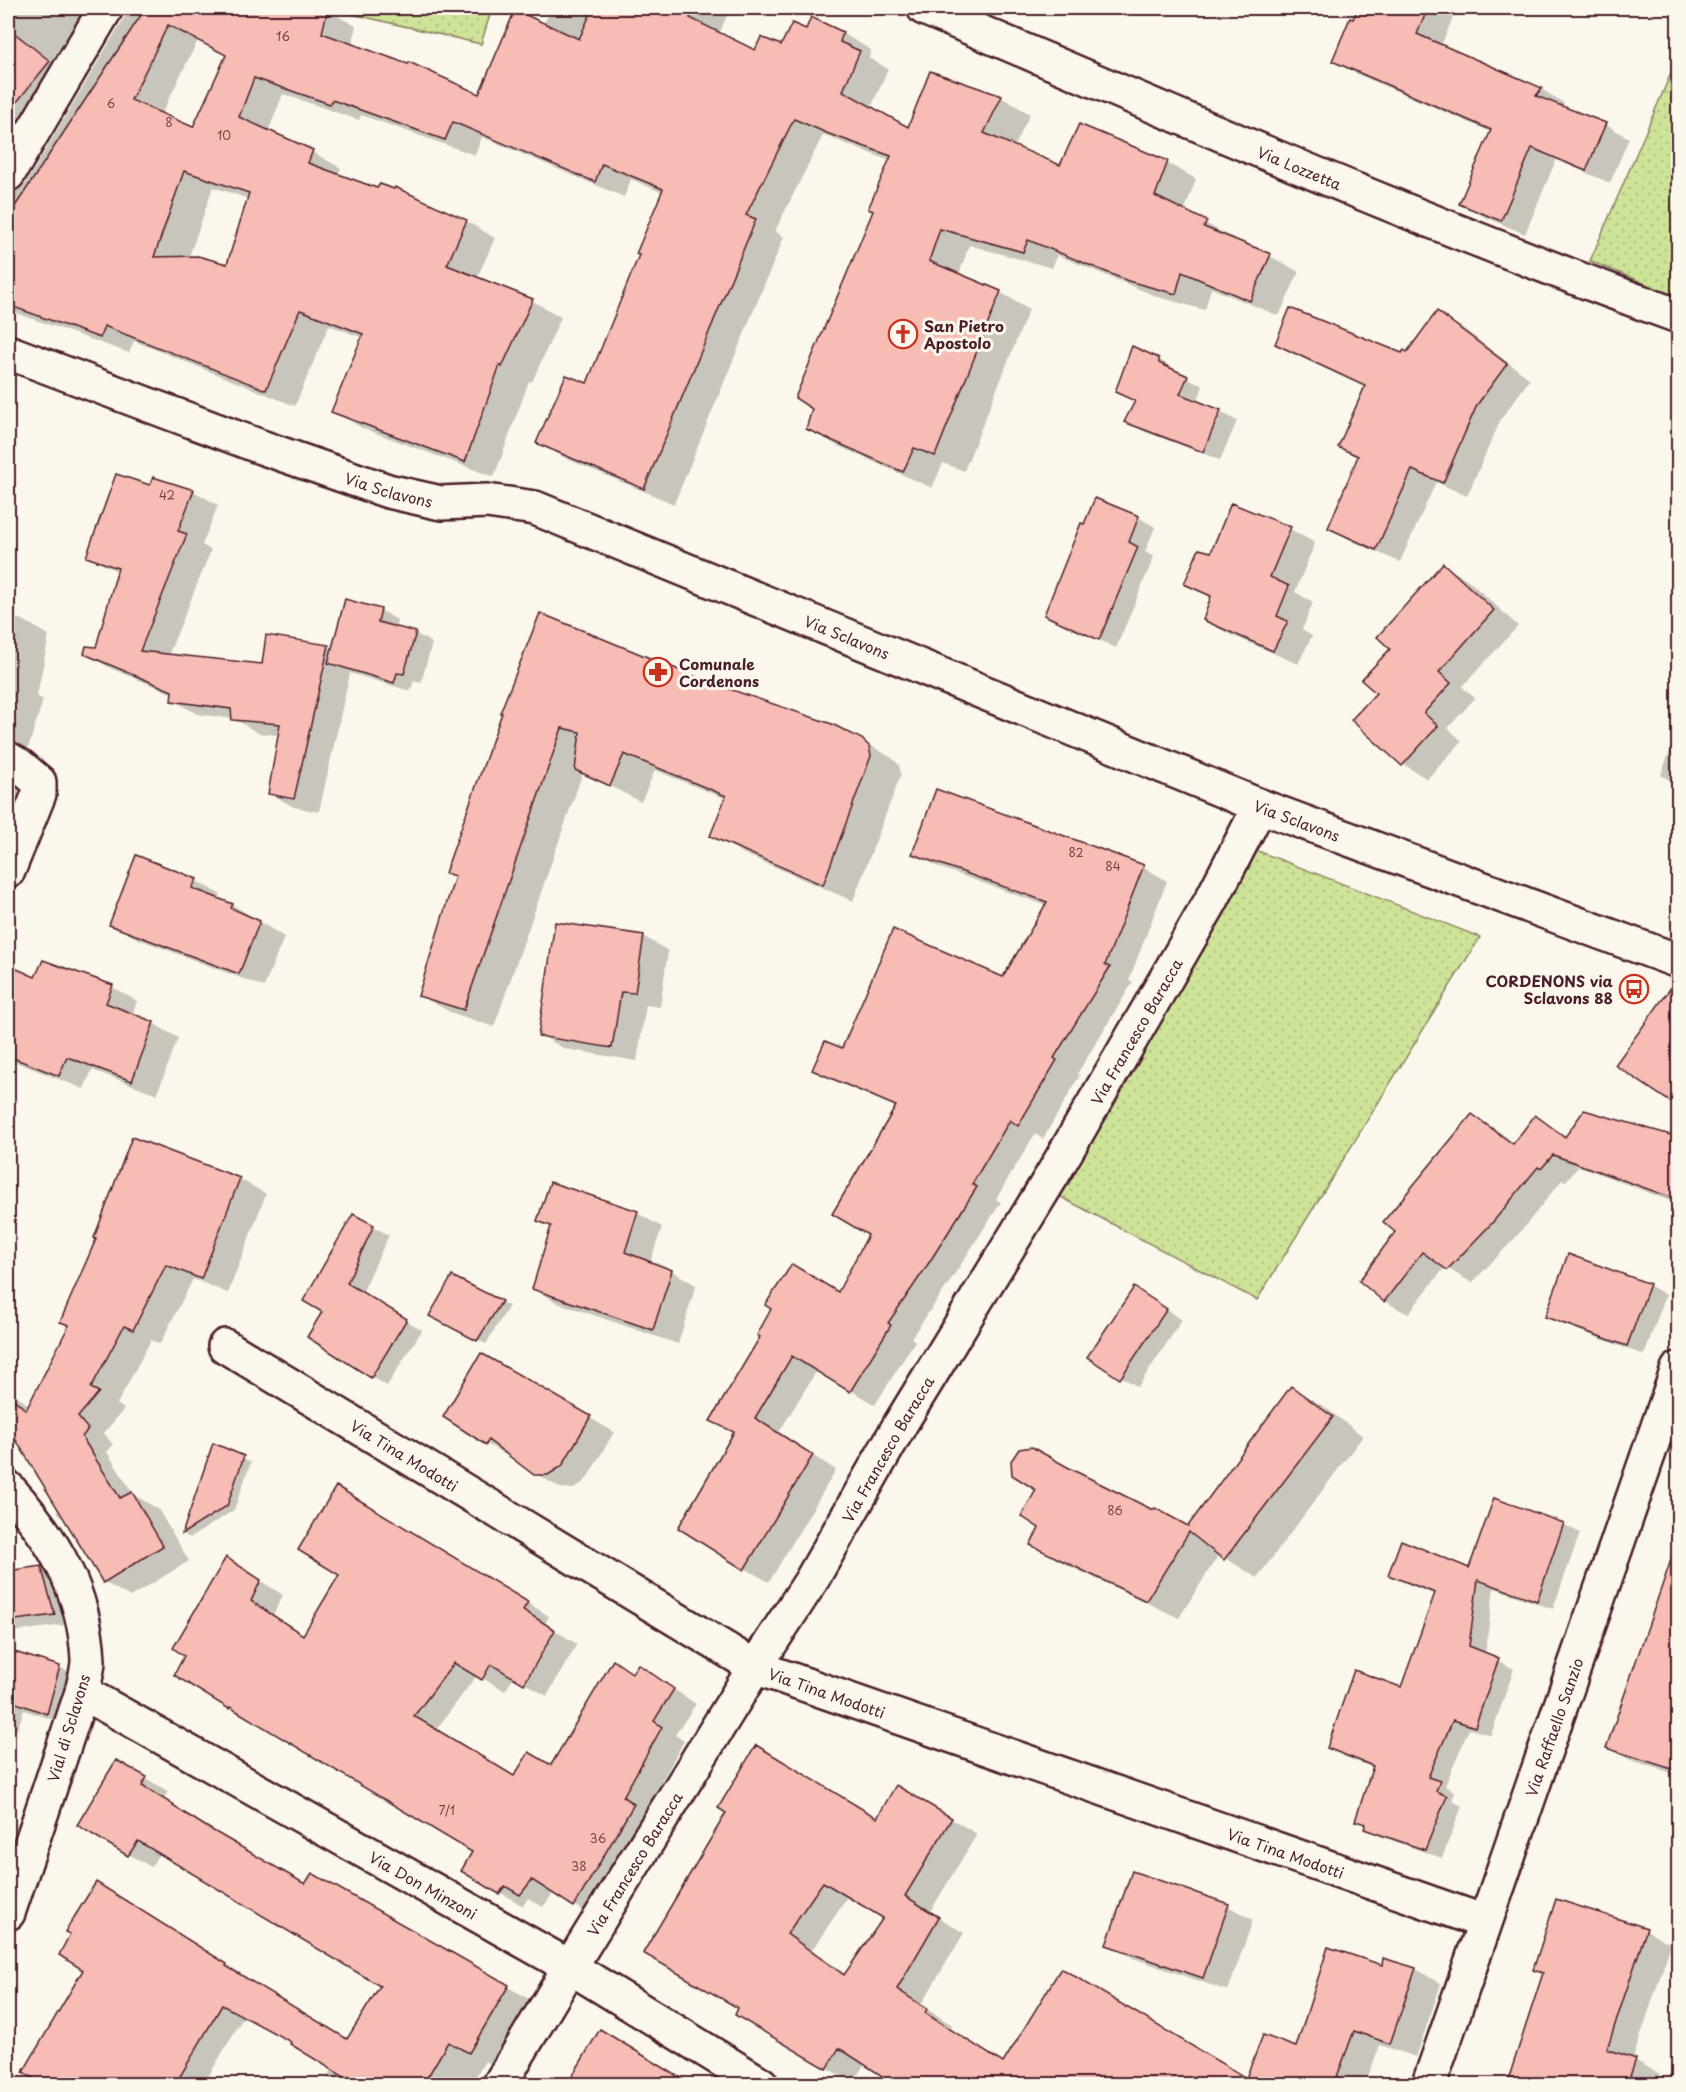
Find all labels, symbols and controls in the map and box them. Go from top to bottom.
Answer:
house number: 16 [276,27,290,45]
house number: 6 [107,94,115,112]
house number: 8 [165,113,173,131]
house number: 10 [217,126,231,144]
street label: Via Lozzetta [1254,139,1346,195]
place label: San Pietro Apostolo [924,314,1004,354]
church icon: San Pietro Apostolo [887,318,919,350]
street label: Via Sclavons [342,465,435,512]
house number: 42 [159,486,175,504]
street label: Via Sclavons [801,608,893,664]
place label: Comunale Cordenons [679,652,759,692]
pharmacy icon: Comunale Cordenons [642,656,674,688]
street label: Via Sclavons [1250,793,1344,846]
house number: 82 [1069,843,1084,861]
house number: 84 [1105,857,1121,875]
street label: Via Francesco Baracca [1084,953,1187,1109]
place label: CORDENONS via Sclavons 88 [1485,969,1614,1009]
bus stop icon: CORDENONS via Sclavons 88 [1618,973,1650,1005]
street label: Via Francesco Baracca [835,1371,939,1526]
street label: Via Tina Modotti [346,1413,463,1496]
house number: 86 [1107,1501,1123,1519]
street label: Via Raffaello Sanzio [1519,1654,1588,1800]
street label: Via Tina Modotti [766,1661,889,1723]
street label: Vial di Sclavons [41,1671,95,1785]
street label: Via Francesco Baracca [581,1786,687,1940]
house number: 7/1 [439,1801,455,1819]
street label: Via Tina Modotti [1224,1821,1347,1883]
house number: 36 [590,1829,606,1847]
street label: Via Don Minzoni [365,1845,482,1924]
house number: 38 [571,1857,587,1875]

